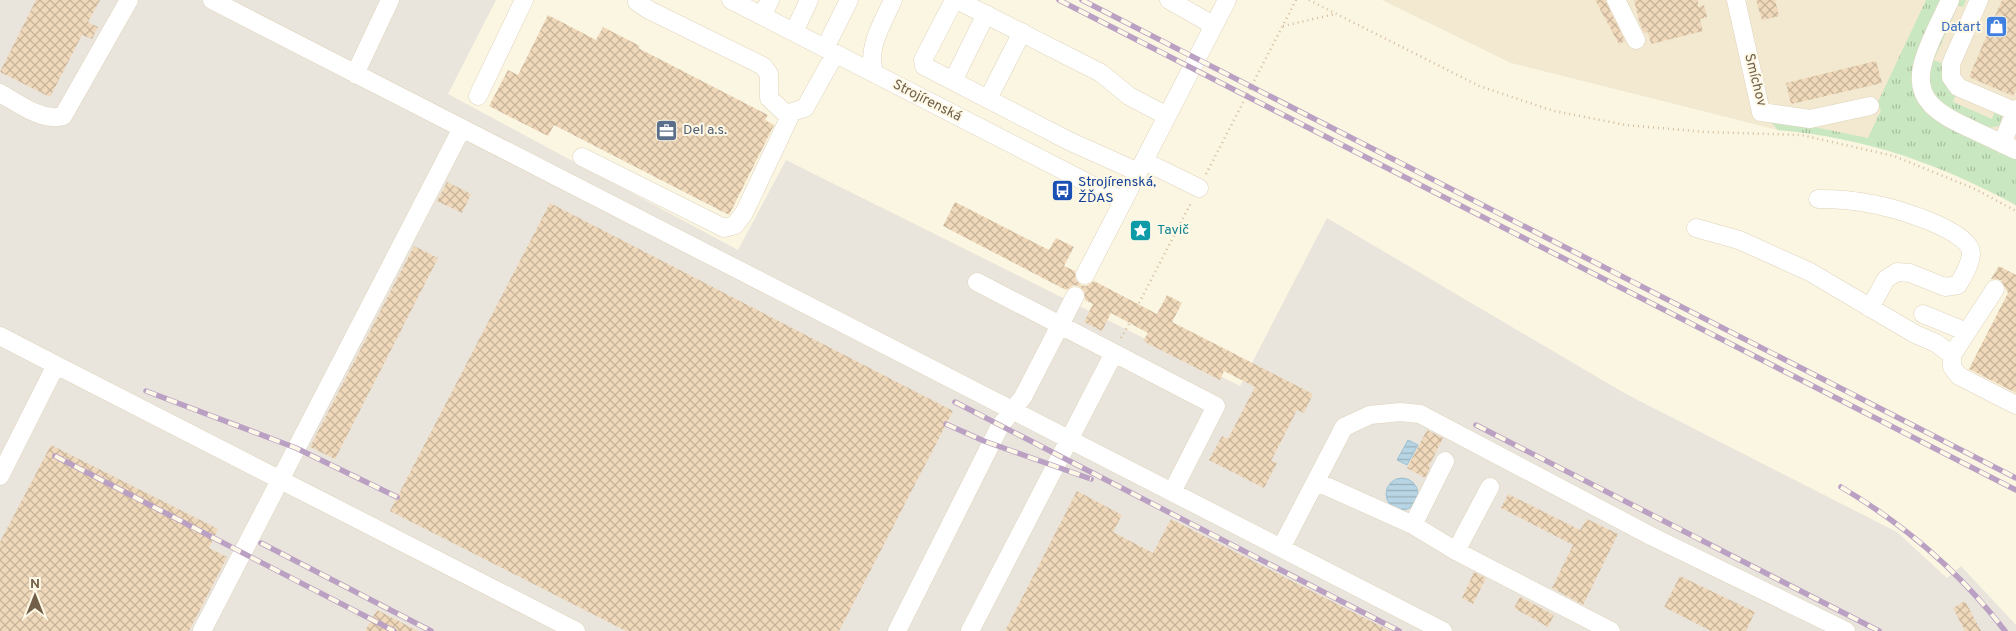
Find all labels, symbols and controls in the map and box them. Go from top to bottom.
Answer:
shop icon: Datart [1985,15,2009,39]
place label: Datart [1941,19,1981,36]
street label: Smíchov [1740,52,1770,108]
street label: Strojírenská [890,76,964,126]
office icon: Del a.s. [655,118,679,142]
place label: Del a.s. [683,122,727,139]
place label: Strojírenská, ŽĎAS [1078,174,1156,207]
bus stop icon: Strojírenská, ŽĎAS [1050,178,1074,202]
place icon: Tavič [1129,218,1153,242]
place label: Tavič [1157,222,1189,239]
north arrow [10,571,60,621]
text: N [30,576,40,593]

